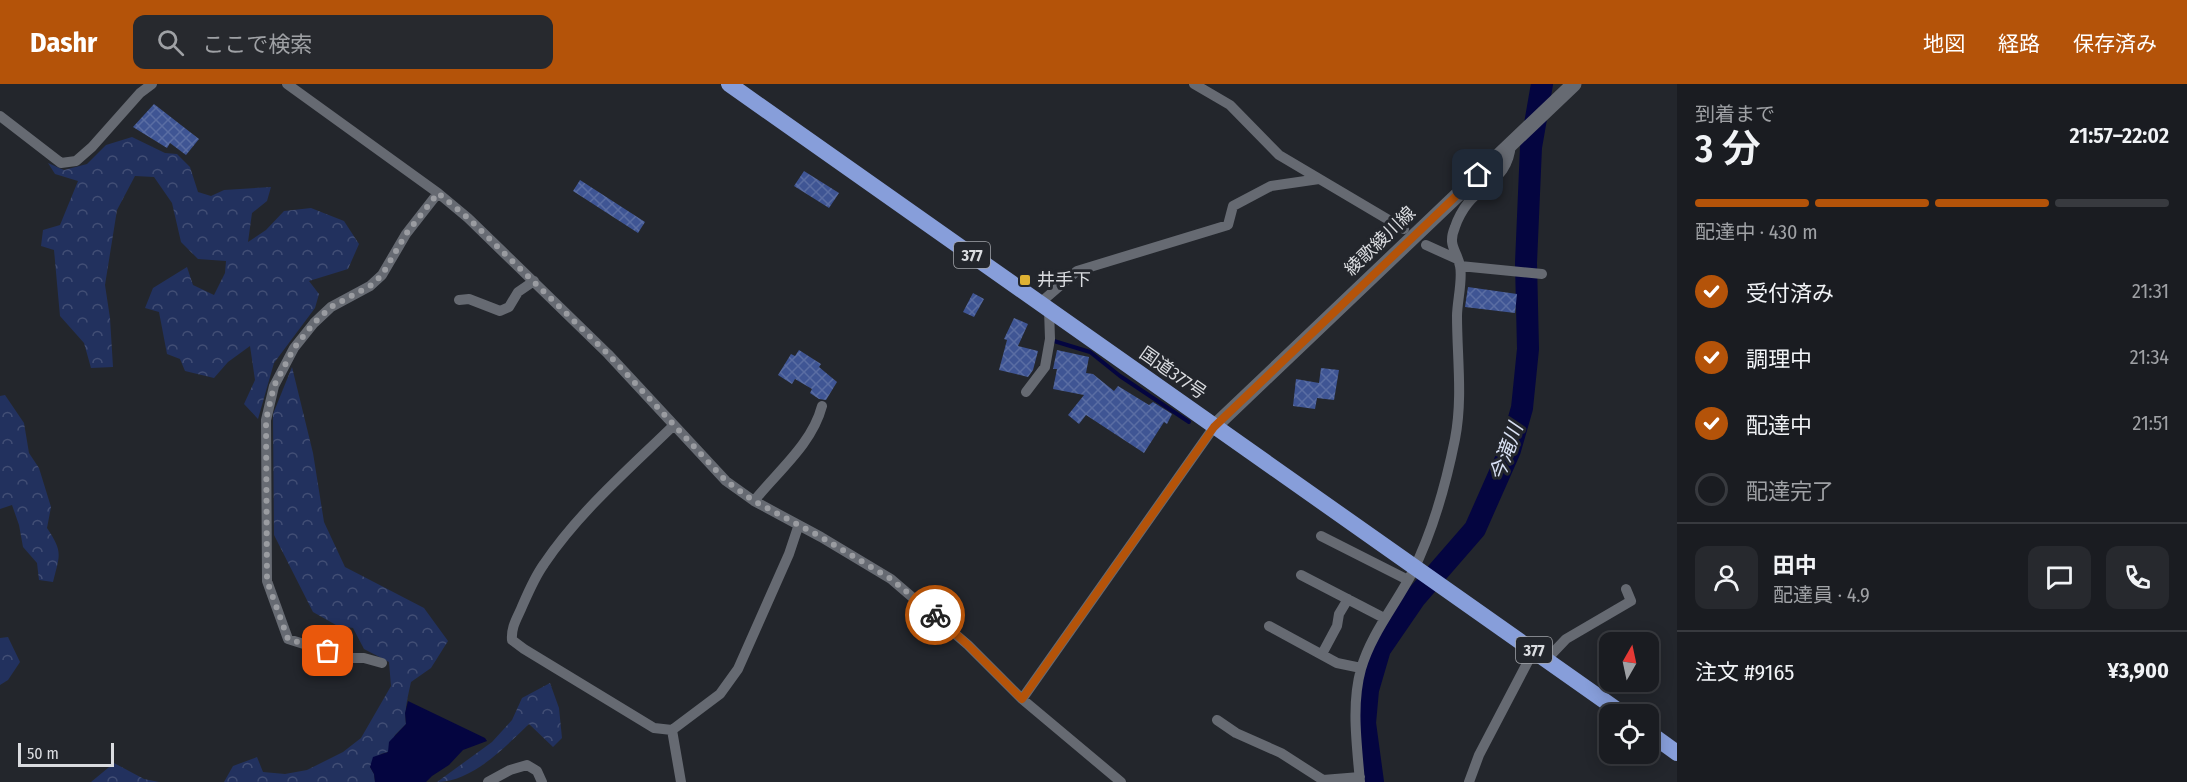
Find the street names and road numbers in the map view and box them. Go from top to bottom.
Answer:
street label: 綾歌綾川線 [1340,202,1420,280]
road number: 377 [954,242,990,268]
street label: 国道377号 [1135,342,1211,404]
road number: 377 [1516,637,1552,663]

